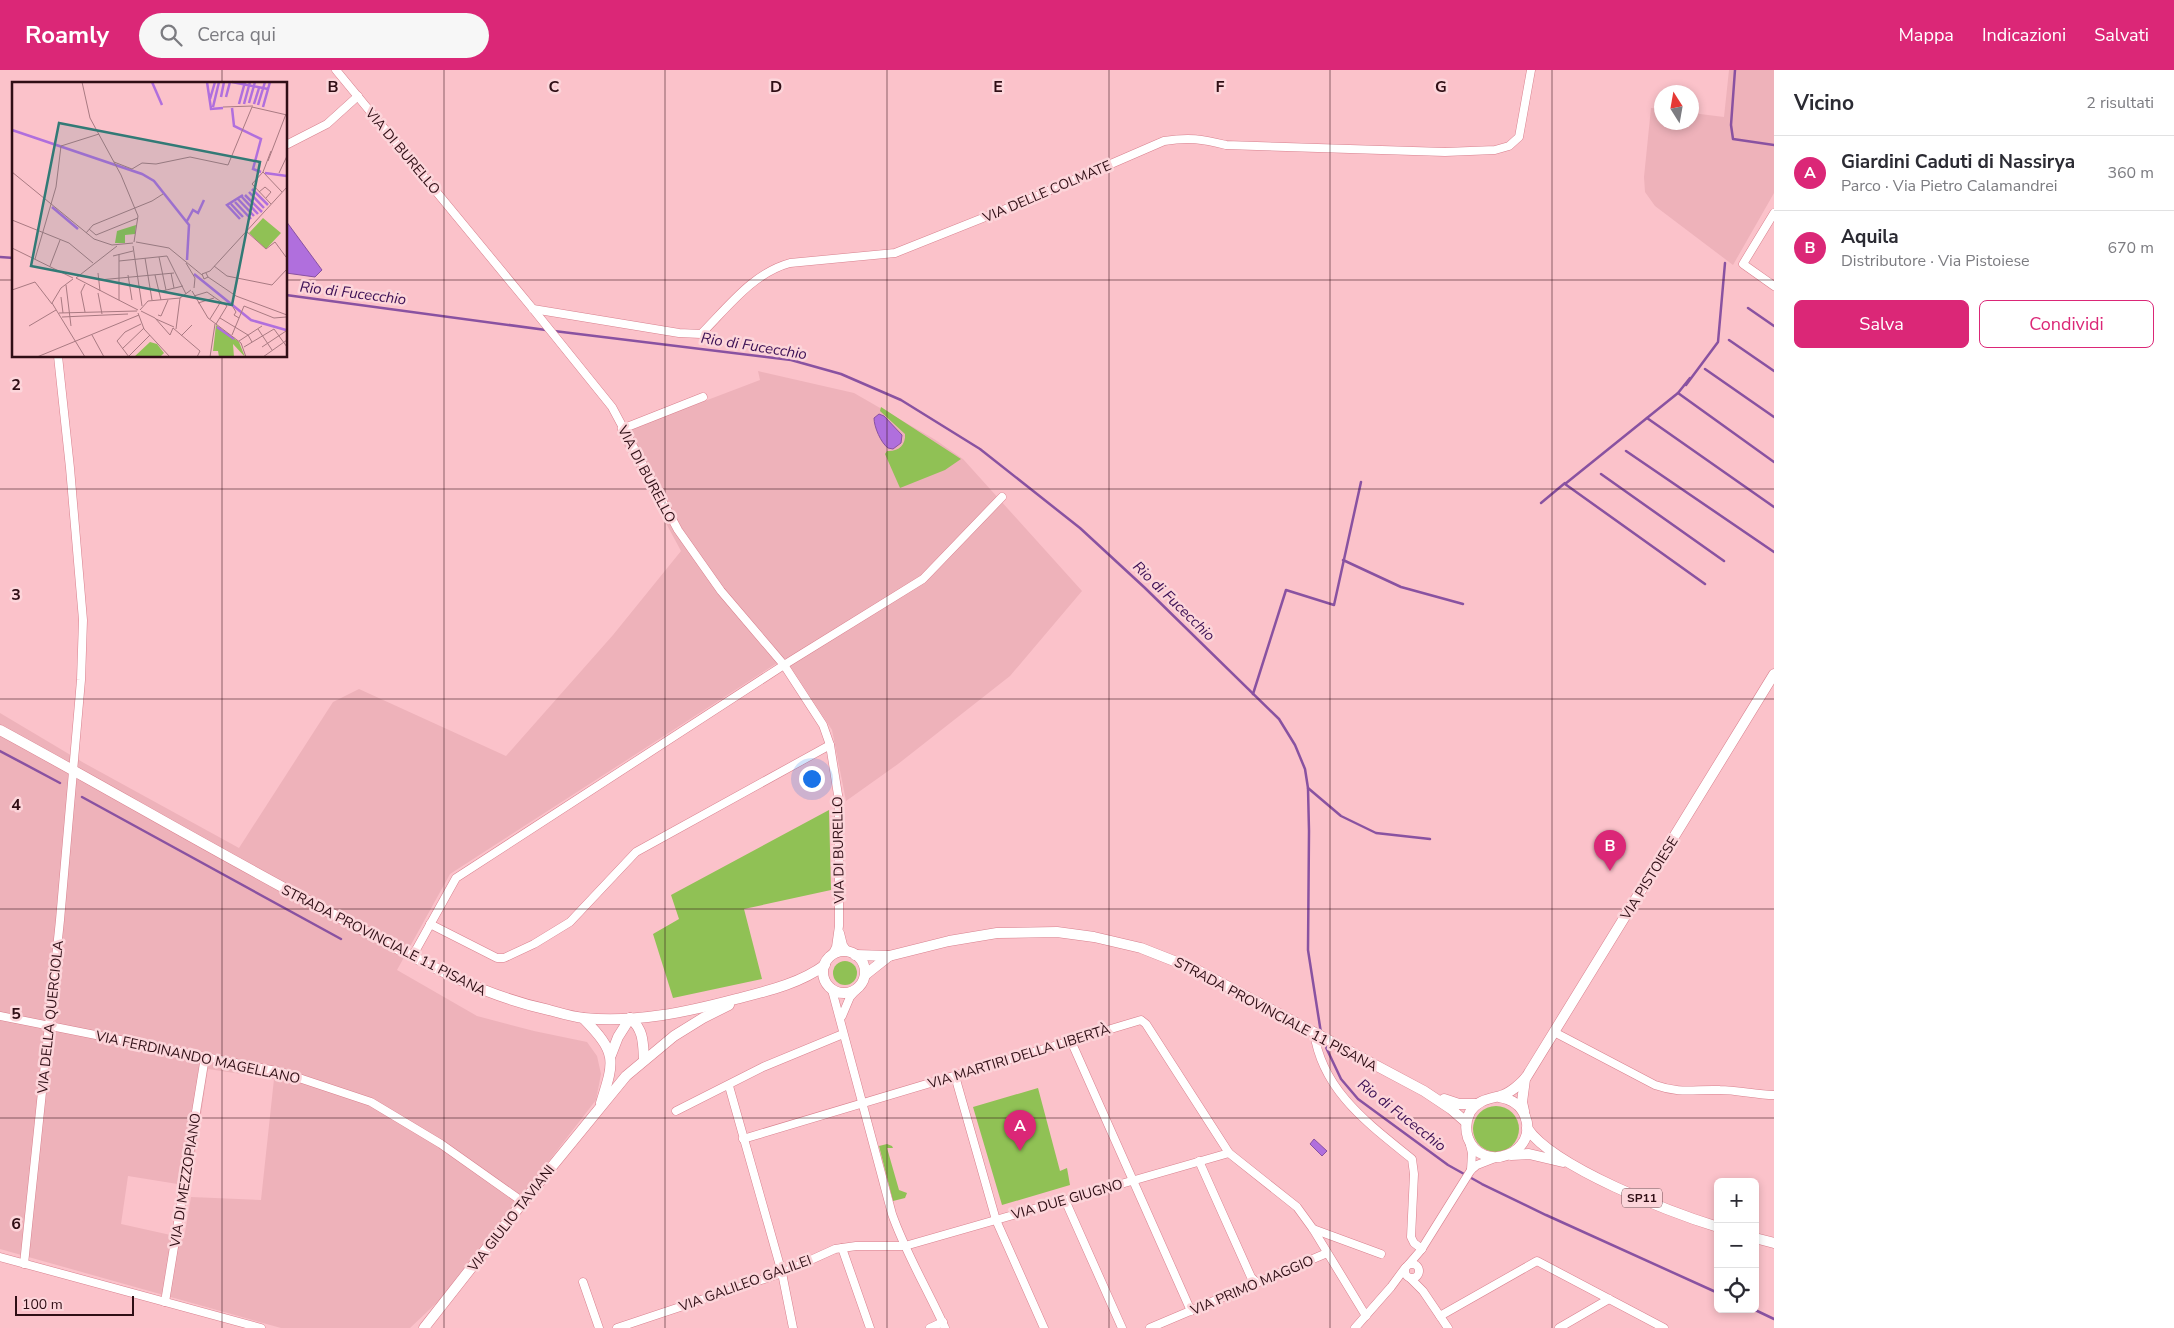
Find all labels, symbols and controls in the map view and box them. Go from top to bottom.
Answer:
search box [139,13,489,58]
text: Roamly [25,19,109,51]
icon: search [157,21,185,49]
text: Cerca qui [197,22,276,48]
text: Mappa [1898,23,1954,47]
text: Indicazioni [1982,23,2066,47]
text: Salvati [2094,23,2149,47]
text: B [327,76,339,98]
text: C [549,76,560,98]
text: D [770,76,782,98]
text: E [993,76,1003,98]
text: F [1216,76,1225,98]
text: G [1435,76,1447,98]
inset map [12,82,288,358]
north arrow [1654,85,1699,130]
text: Vicino [1794,89,1854,117]
text: 2 risultati [2086,92,2154,114]
street label: VIA DI BURELLO [360,103,444,199]
text: Giardini Caduti di Nassirya [1841,149,2075,175]
street label: VIA DELLE COLMATE [979,156,1114,228]
text: A [1804,162,1816,184]
text: 360 m [2107,162,2154,184]
text: Parco · Via Pietro Calamandrei [1841,175,2057,197]
text: Aquila [1841,224,1899,250]
text: B [1804,237,1816,259]
text: 670 m [2107,237,2154,259]
text: Distributore · Via Pistoiese [1841,250,2030,272]
water label: Rio di Fucecchio [299,277,407,309]
button: Salva [1794,300,1969,348]
button: Condividi [1979,300,2154,348]
water label: Rio di Fucecchio [700,328,808,364]
text: 2 [11,374,21,396]
street label: VIA DI BURELLO [613,422,680,526]
water label: Rio di Fucecchio [1129,557,1219,645]
text: 3 [11,584,21,606]
your location [799,766,825,792]
text: 4 [11,794,21,816]
street label: VIA DI BURELLO [828,796,849,905]
pin: B [1594,830,1626,871]
street label: VIA PISTOIESE [1616,833,1683,924]
street label: STRADA PROVINCIALE 11 PISANA [278,880,489,1001]
street label: VIA DELLA QUERCIOLA [33,939,68,1096]
street label: STRADA PROVINCIALE 11 PISANA [1171,953,1381,1076]
text: 5 [11,1003,21,1025]
street label: VIA MARTIRI DELLA LIBERTÀ [925,1020,1113,1094]
street label: VIA FERDINANDO MAGELLANO [93,1026,302,1088]
water label: Rio di Fucecchio [1354,1074,1450,1156]
pin: A [1004,1110,1036,1151]
street label: VIA DI MEZZOPIANO [165,1112,205,1249]
street label: VIA GIULIO TAVIANI [463,1161,559,1276]
street label: VIA DUE GIUGNO [1008,1175,1125,1225]
map controls [1714,1178,1759,1313]
button: + [1714,1178,1759,1223]
road number: SP11 [1622,1188,1662,1208]
text: 6 [11,1213,21,1235]
button: − [1714,1223,1759,1268]
street label: VIA GALILEO GALILEI [675,1251,814,1317]
street label: VIA PRIMO MAGGIO [1187,1251,1317,1320]
button: locate [1714,1268,1759,1313]
scale bar [15,1293,134,1316]
text: 100 m [22,1295,63,1314]

